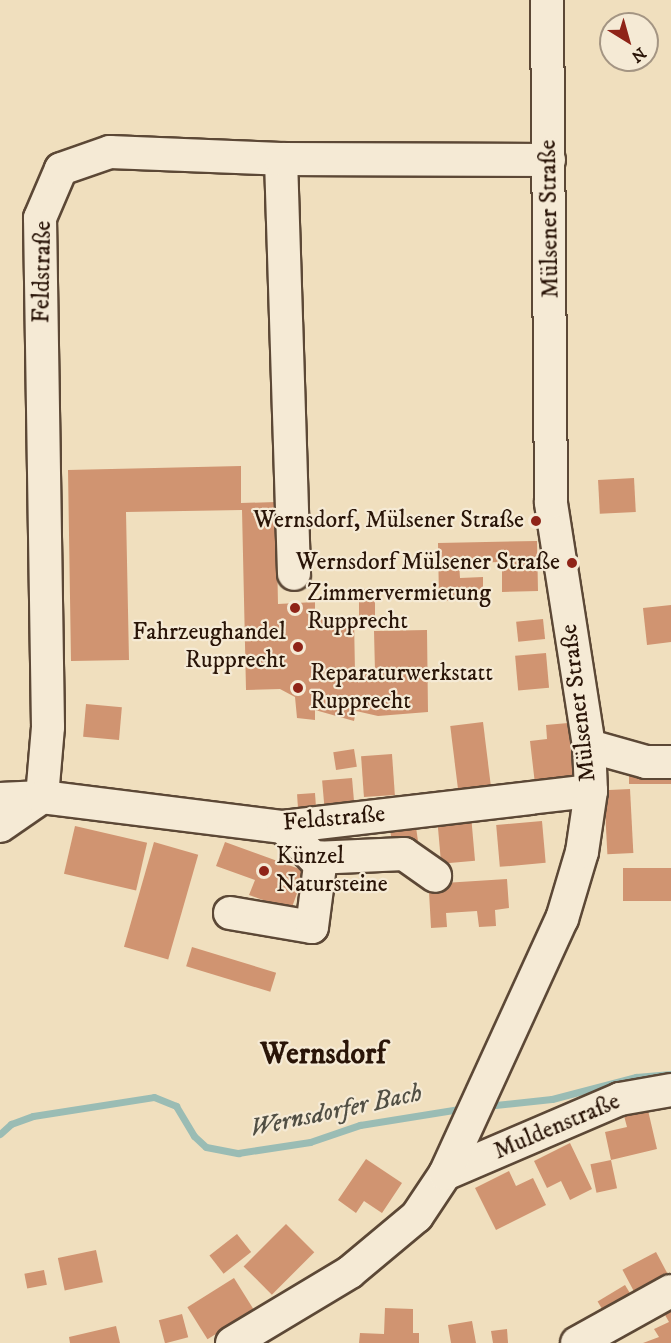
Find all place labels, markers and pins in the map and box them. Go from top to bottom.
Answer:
place label: Wernsdorf, Mülsener Straße [253,507,524,535]
marker: Wernsdorf, Mülsener Straße [529,514,543,528]
place label: Wernsdorf Mülsener Straße [296,549,560,577]
marker: Wernsdorf Mülsener Straße [565,556,579,570]
place label: Zimmervermietung Rupprecht [307,580,491,636]
marker: Zimmervermietung Rupprecht [288,601,302,615]
place label: Fahrzeughandel Rupprecht [132,619,286,675]
marker: Fahrzeughandel Rupprecht [291,640,305,654]
place label: Reparaturwerkstatt Rupprecht [310,660,493,716]
marker: Reparaturwerkstatt Rupprecht [291,681,305,695]
place label: Künzel Natursteine [276,843,388,899]
marker: Künzel Natursteine [257,864,271,878]

